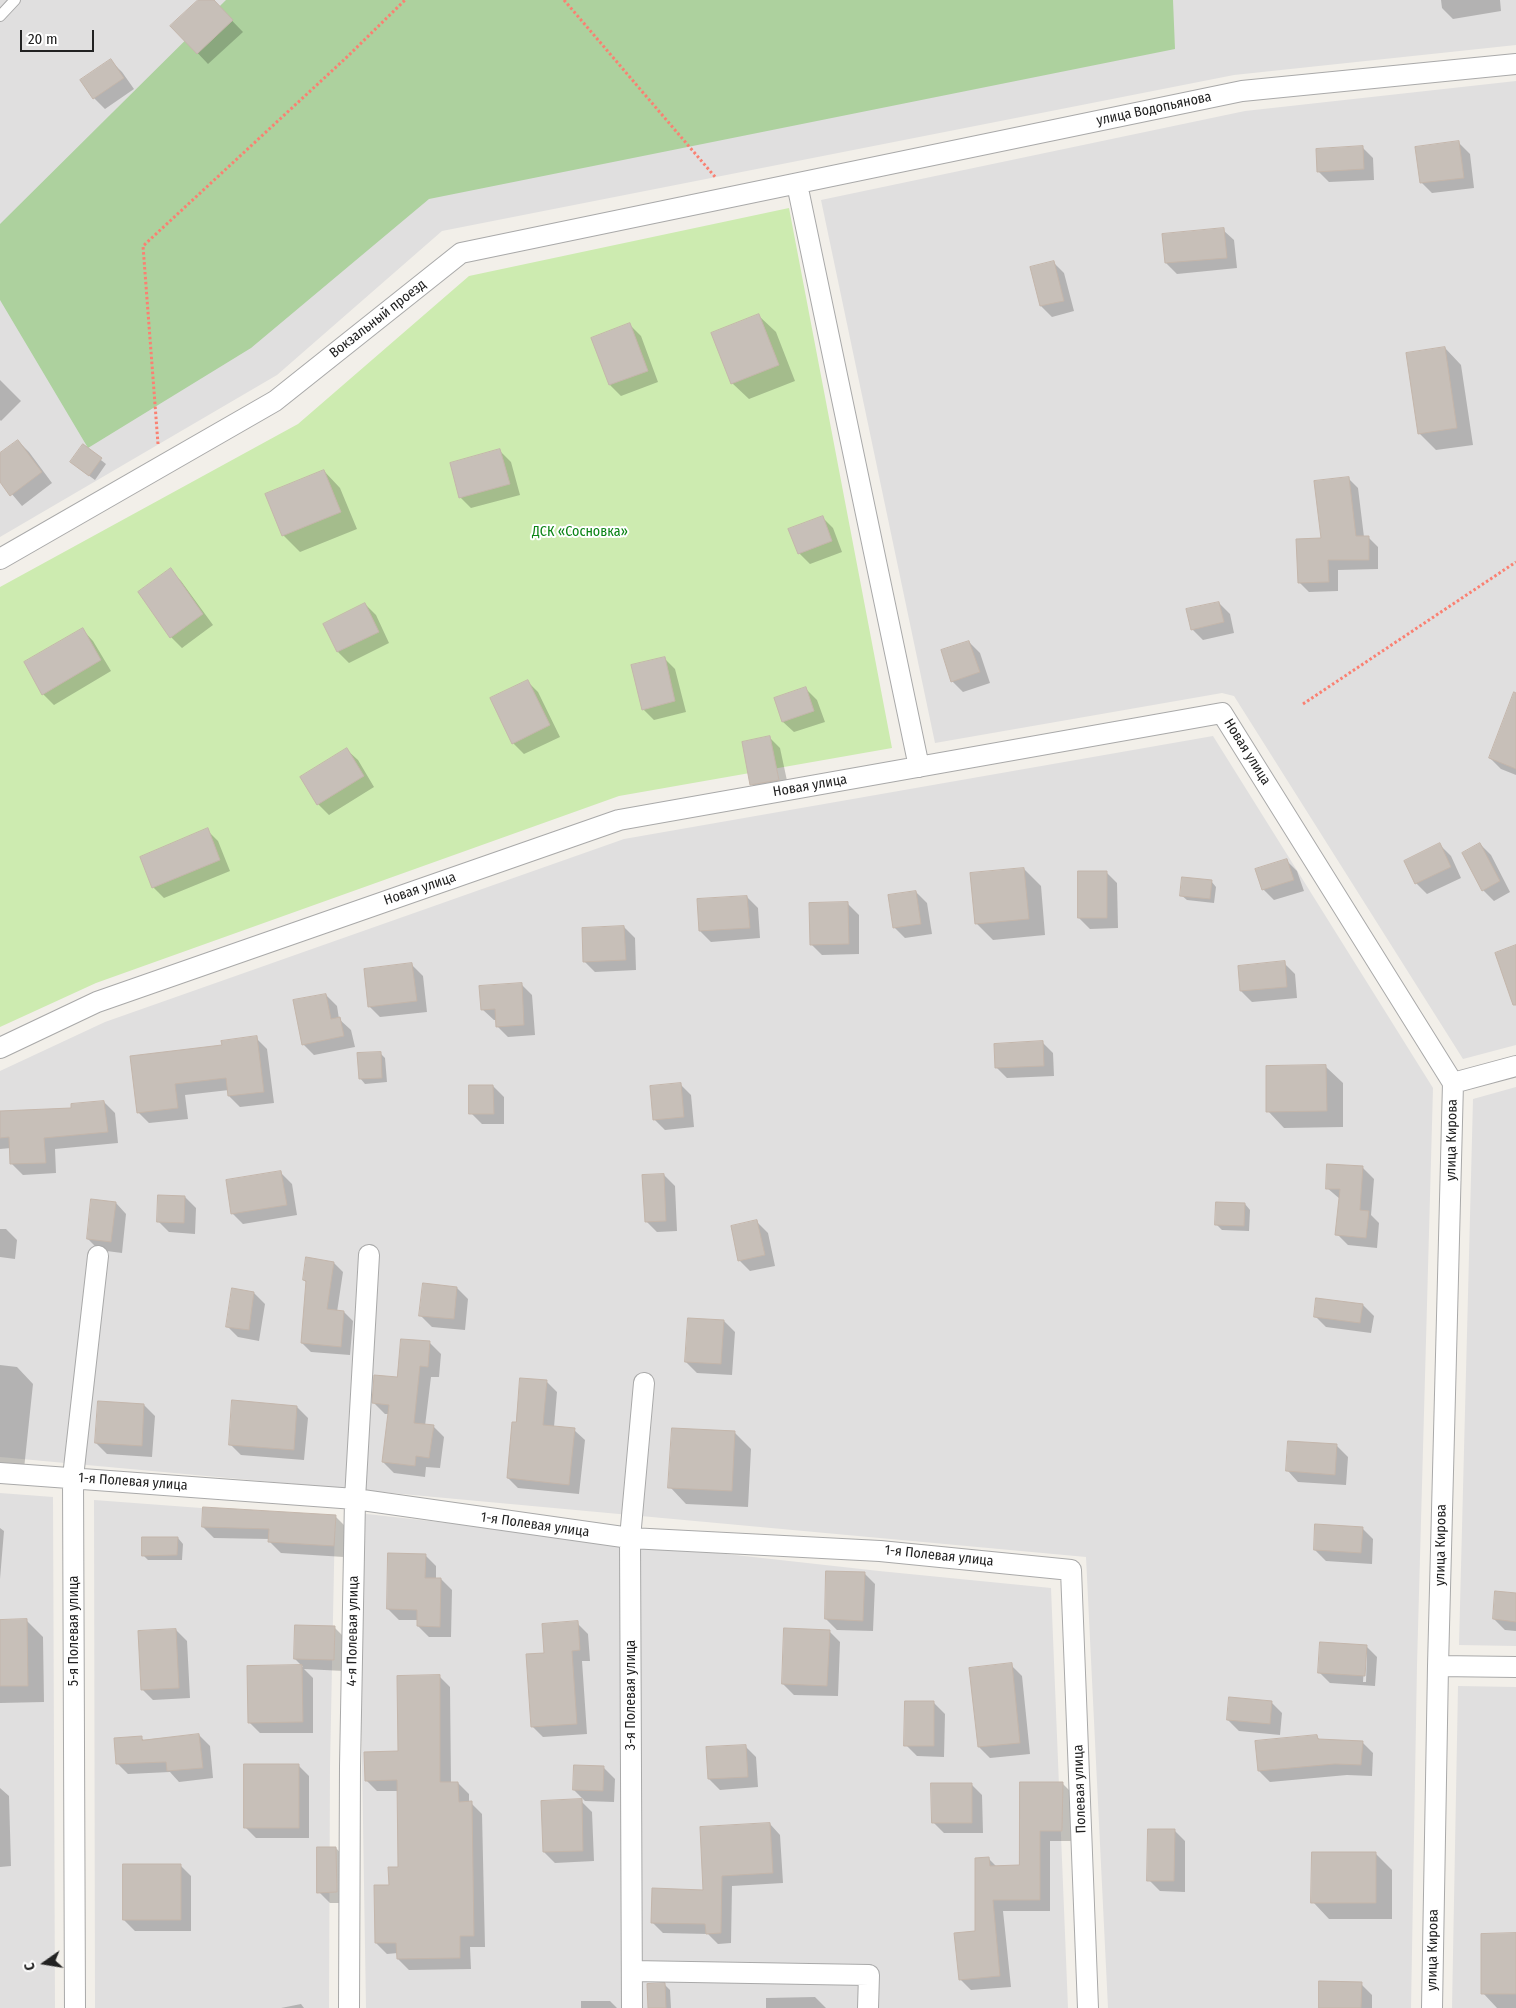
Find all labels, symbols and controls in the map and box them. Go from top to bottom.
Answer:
scale bar [22,20,96,52]
text: 20 m [28,30,58,48]
street label: улица Водопьянова [1095,89,1213,129]
street label: Вокзальный проезд [326,276,430,362]
park label: ДСК «Сосновка» [532,524,628,540]
street label: Новая улица [1220,716,1274,788]
street label: Новая улица [772,771,848,801]
street label: Новая улица [382,869,458,909]
street label: улица Кирова [1443,1099,1461,1181]
street label: 1-я Полевая улица [78,1470,188,1494]
street label: улица Кирова [1432,1504,1450,1586]
street label: 1-я Полевая улица [480,1509,590,1541]
street label: 1-я Полевая улица [884,1542,994,1570]
street label: 4-я Полевая улица [344,1575,362,1687]
street label: 5-я Полевая улица [66,1576,82,1686]
street label: 3-я Полевая улица [623,1640,639,1750]
street label: Полевая улица [1070,1744,1090,1834]
street label: улица Кирова [1424,1909,1442,1991]
north arrow [20,1938,70,1988]
text: С [21,1961,39,1972]

